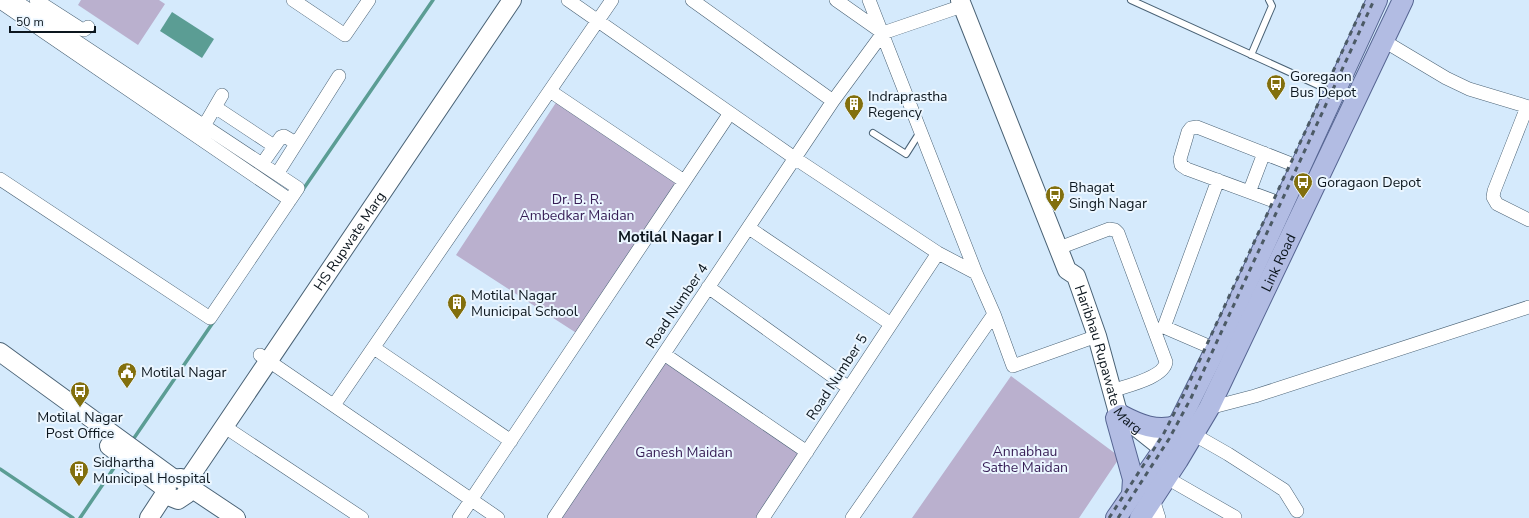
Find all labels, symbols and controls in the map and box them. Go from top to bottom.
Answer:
scale bar [10,8,95,34]
text: 50 m [16,14,44,30]
place label: Goregaon Bus Depot [1290,67,1356,102]
bus stop icon: Goregaon Bus Depot [1265,73,1287,101]
place label: Indraprastha Regency [868,87,948,122]
building icon: Indraprastha Regency [843,93,865,121]
bus stop icon: Goragaon Depot [1292,171,1314,199]
place label: Goragaon Depot [1317,173,1421,192]
place label: Bhagat Singh Nagar [1069,178,1147,213]
bus stop icon: Bhagat Singh Nagar [1044,184,1066,212]
street label: HS Rupwate Marg [309,188,390,294]
park label: Dr. B. R. Ambedkar Maidan [519,190,635,225]
district label: Motilal Nagar I [618,227,722,247]
street label: Link Road [1256,230,1300,295]
street label: Road Number 4 [641,260,713,352]
street label: Haribhau Rupawate Marg [1070,282,1147,438]
place label: Motilal Nagar Municipal School [471,286,579,321]
building icon: Motilal Nagar Municipal School [446,292,468,320]
street label: Road Number 5 [802,330,872,424]
public building icon: Motilal Nagar [116,361,138,389]
place label: Motilal Nagar [141,363,227,382]
bus stop icon: Motilal Nagar Post Office [69,380,91,408]
place label: Motilal Nagar Post Office [37,408,123,443]
park label: Annabhau Sathe Maidan [982,442,1068,477]
park label: Ganesh Maidan [635,443,733,462]
place label: Sidhartha Municipal Hospital [93,453,211,488]
building icon: Sidhartha Municipal Hospital [68,459,90,487]

